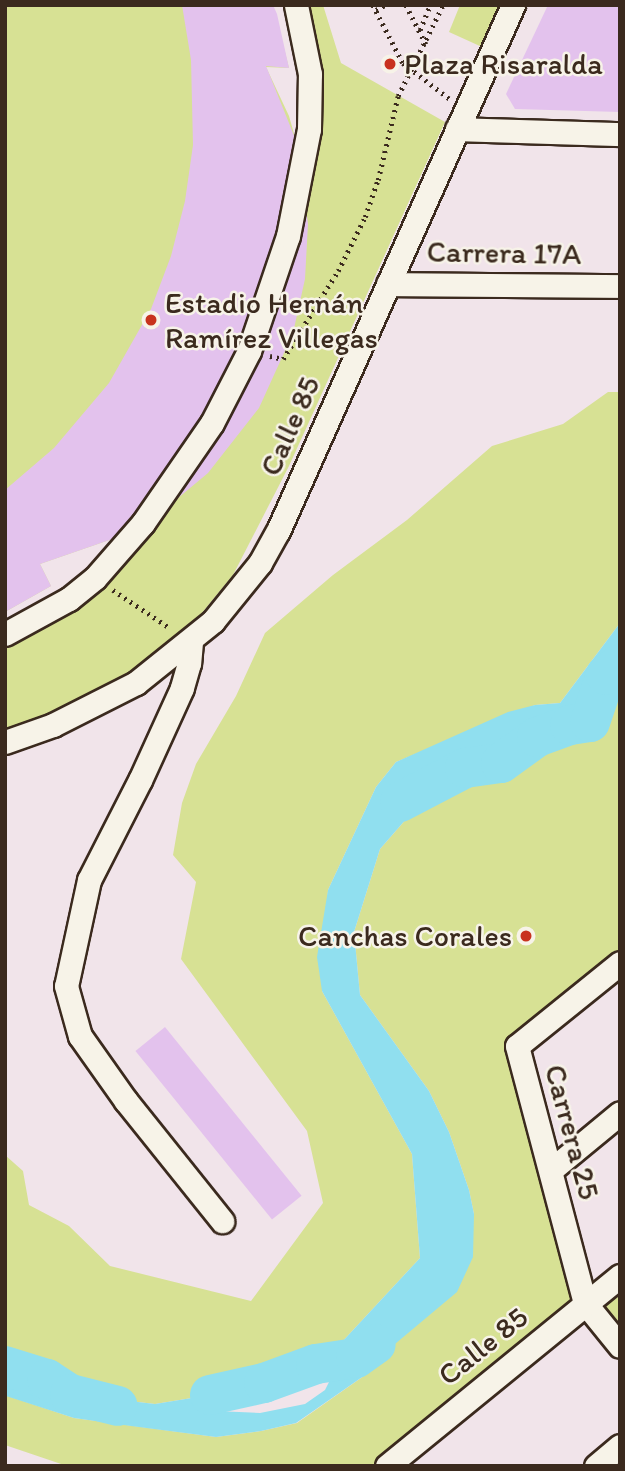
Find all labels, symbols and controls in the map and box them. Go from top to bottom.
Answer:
place label: Plaza Risaralda [404,46,602,82]
marker: Plaza Risaralda [382,56,398,72]
street label: Carrera 17A [426,234,582,272]
place label: Estadio Hernán Ramírez Villegas [165,285,379,356]
marker: Estadio Hernán Ramírez Villegas [143,312,159,328]
street label: Calle 85 [252,371,328,481]
place label: Canchas Corales [298,918,512,954]
marker: Canchas Corales [518,928,534,944]
street label: Carrera 25 [537,1061,607,1203]
street label: Calle 85 [431,1299,535,1393]

